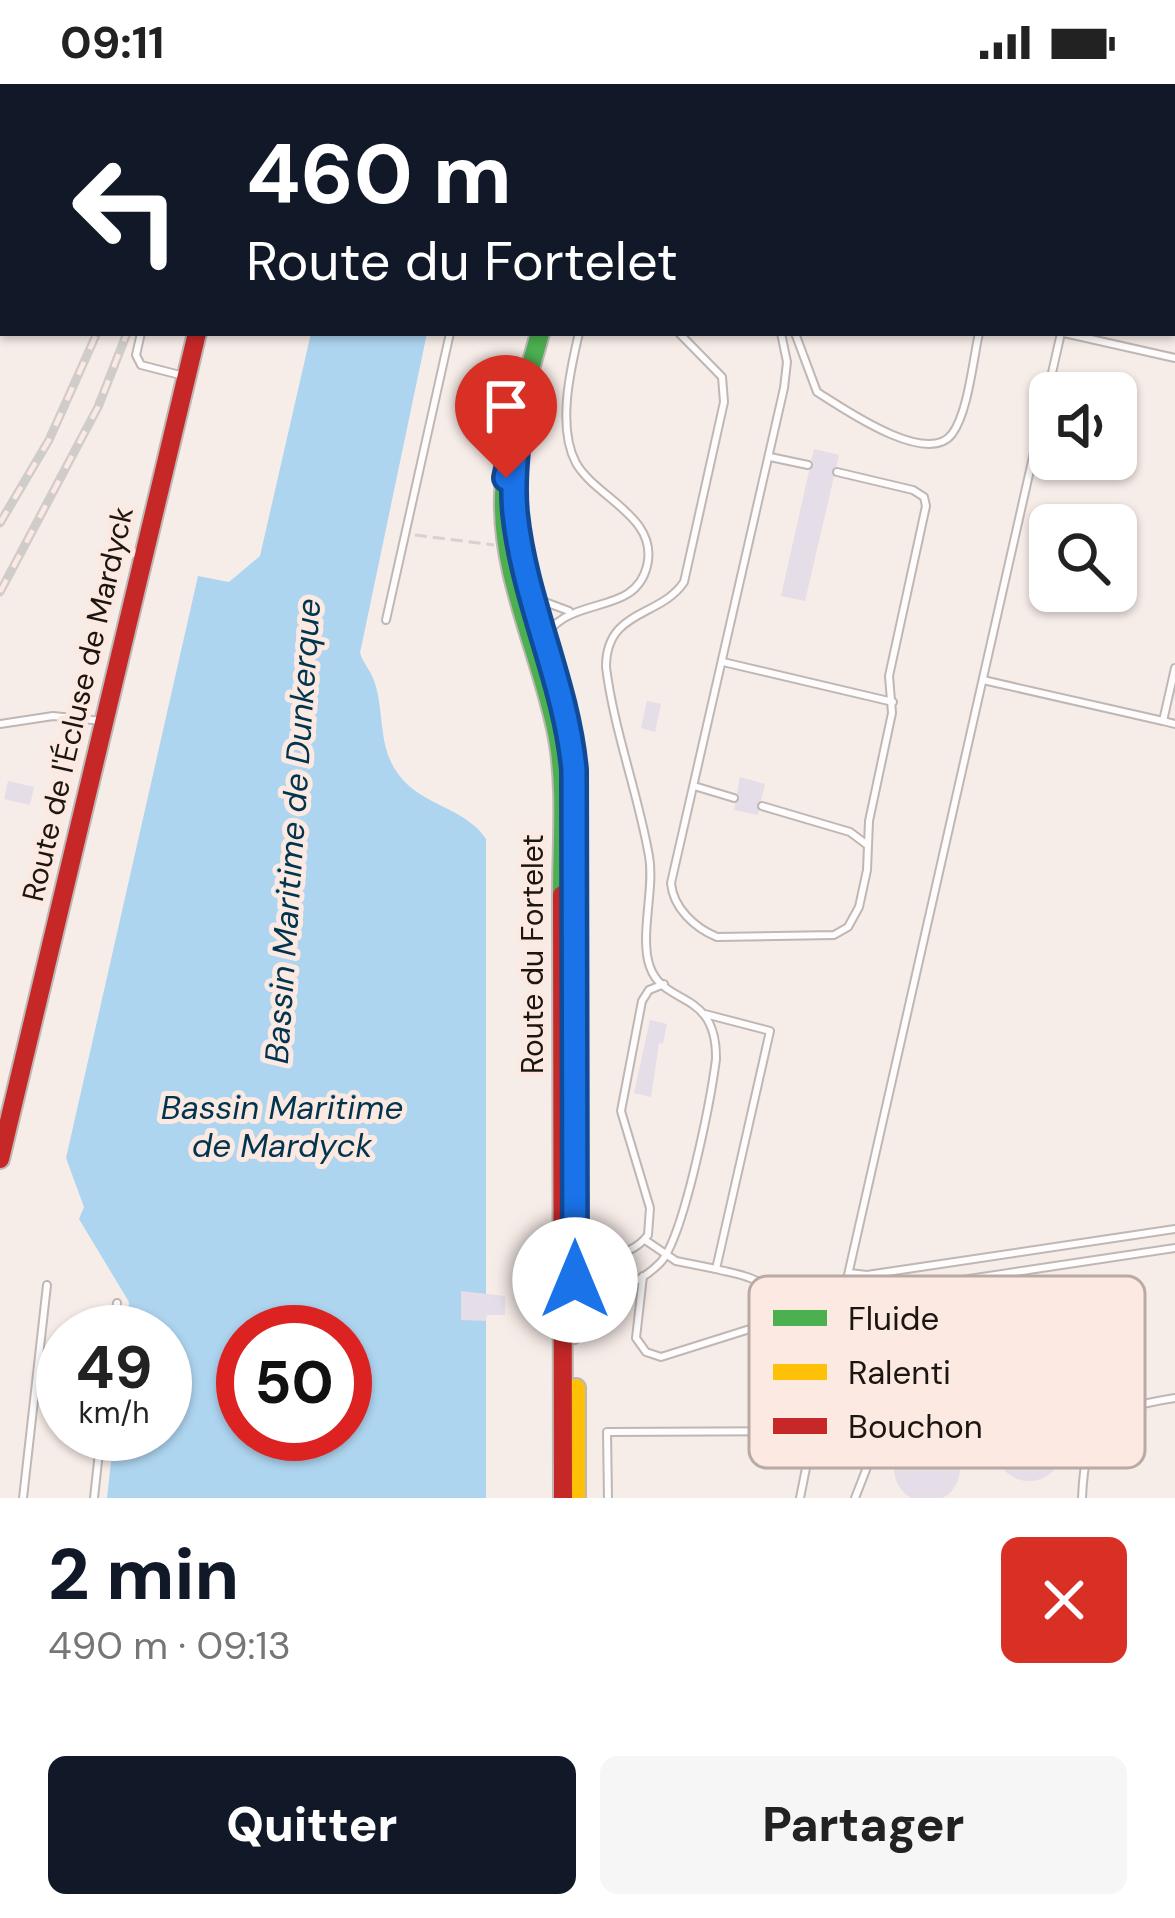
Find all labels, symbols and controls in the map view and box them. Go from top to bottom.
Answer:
text: 09:11 [60,13,164,72]
text: 460 m [246,120,512,229]
icon: left [48,132,204,288]
text: Route du Fortelet [246,226,678,297]
pin [455,355,557,478]
map controls [1029,372,1137,612]
button: sound [1029,372,1137,480]
icon: arrive [473,373,539,439]
street label: Route de l'Écluse de Mardyck [13,503,142,905]
button: search [1029,504,1137,612]
water label: Bassin Maritime de Dunkerque [255,597,330,1065]
street label: Route du Fortelet [513,834,552,1074]
water label: Bassin Maritime de Mardyck [161,1086,403,1167]
position arrow [512,1217,638,1343]
legend [749,1276,1145,1468]
text: Fluide [848,1297,939,1340]
speed limit sign: 50 [216,1305,372,1461]
text: 49 [75,1328,153,1407]
text: Ralenti [848,1351,951,1394]
text: km/h [79,1393,149,1432]
text: Bouchon [848,1405,983,1448]
text: 2 min [48,1528,239,1621]
button: close [1001,1537,1127,1663]
text: 490 m · 09:13 [48,1620,291,1671]
button: Quitter [48,1756,576,1894]
button: Partager [600,1756,1127,1894]

